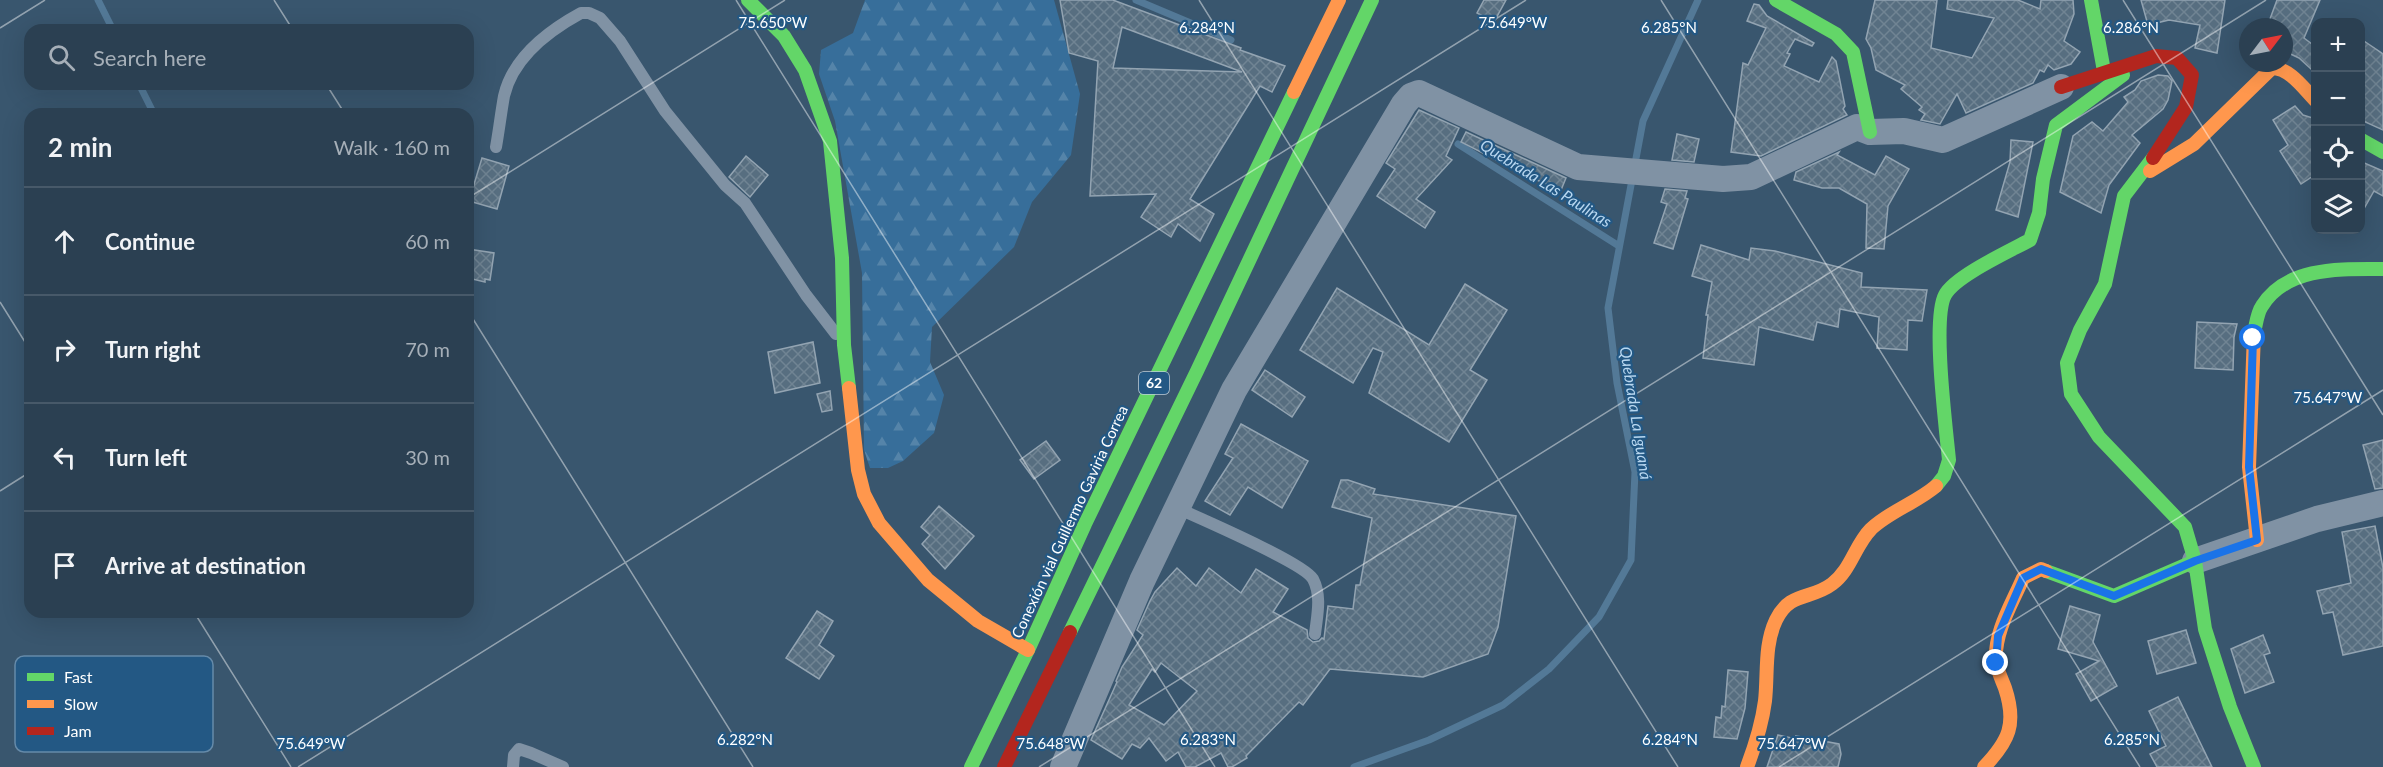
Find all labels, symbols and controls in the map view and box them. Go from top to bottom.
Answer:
text: 75.650°W [739,13,808,31]
text: 75.649°W [1479,13,1548,31]
text: 6.284°N [1179,18,1235,36]
text: 6.285°N [1641,18,1697,36]
text: 6.286°N [2103,18,2159,36]
north arrow [2239,18,2293,72]
map controls [2311,18,2365,234]
button: + [2311,18,2365,72]
search box [24,24,474,90]
icon: search [45,41,78,74]
text: Search here [93,44,206,71]
button: − [2311,72,2365,126]
button: locate [2311,126,2365,180]
text: 2 min [48,131,112,163]
water label: Quebrada Las Paulinas [1477,134,1616,231]
text: Walk · 160 m [334,135,450,159]
button: layers [2311,180,2365,234]
icon: ahead [48,225,81,258]
text: Continue [105,228,195,255]
text: 60 m [405,229,450,253]
route start [2239,324,2265,350]
icon: right [48,333,81,366]
text: Turn right [105,336,200,363]
text: 70 m [405,337,450,361]
water label: Quebrada La Iguaná [1617,345,1657,482]
road number: 62 [1139,372,1169,394]
text: 75.647°W [2294,388,2363,406]
street label: Conexión vial Guillermo Gaviria Correa [1007,403,1131,641]
icon: left [48,441,81,474]
text: Turn left [105,444,187,471]
text: 30 m [405,445,450,469]
icon: arrive [48,549,81,582]
text: Arrive at destination [105,552,306,579]
route end [1982,649,2008,675]
legend [15,656,213,752]
text: Fast [64,667,93,686]
text: Slow [64,694,98,713]
text: Jam [64,721,92,740]
text: 6.282°N [717,730,773,748]
text: 6.283°N [1180,730,1236,748]
text: 6.284°N [1642,730,1698,748]
text: 6.285°N [2104,730,2160,748]
text: 75.649°W [277,734,346,752]
text: 75.648°W [1017,734,1086,752]
text: 75.647°W [1758,734,1827,752]

